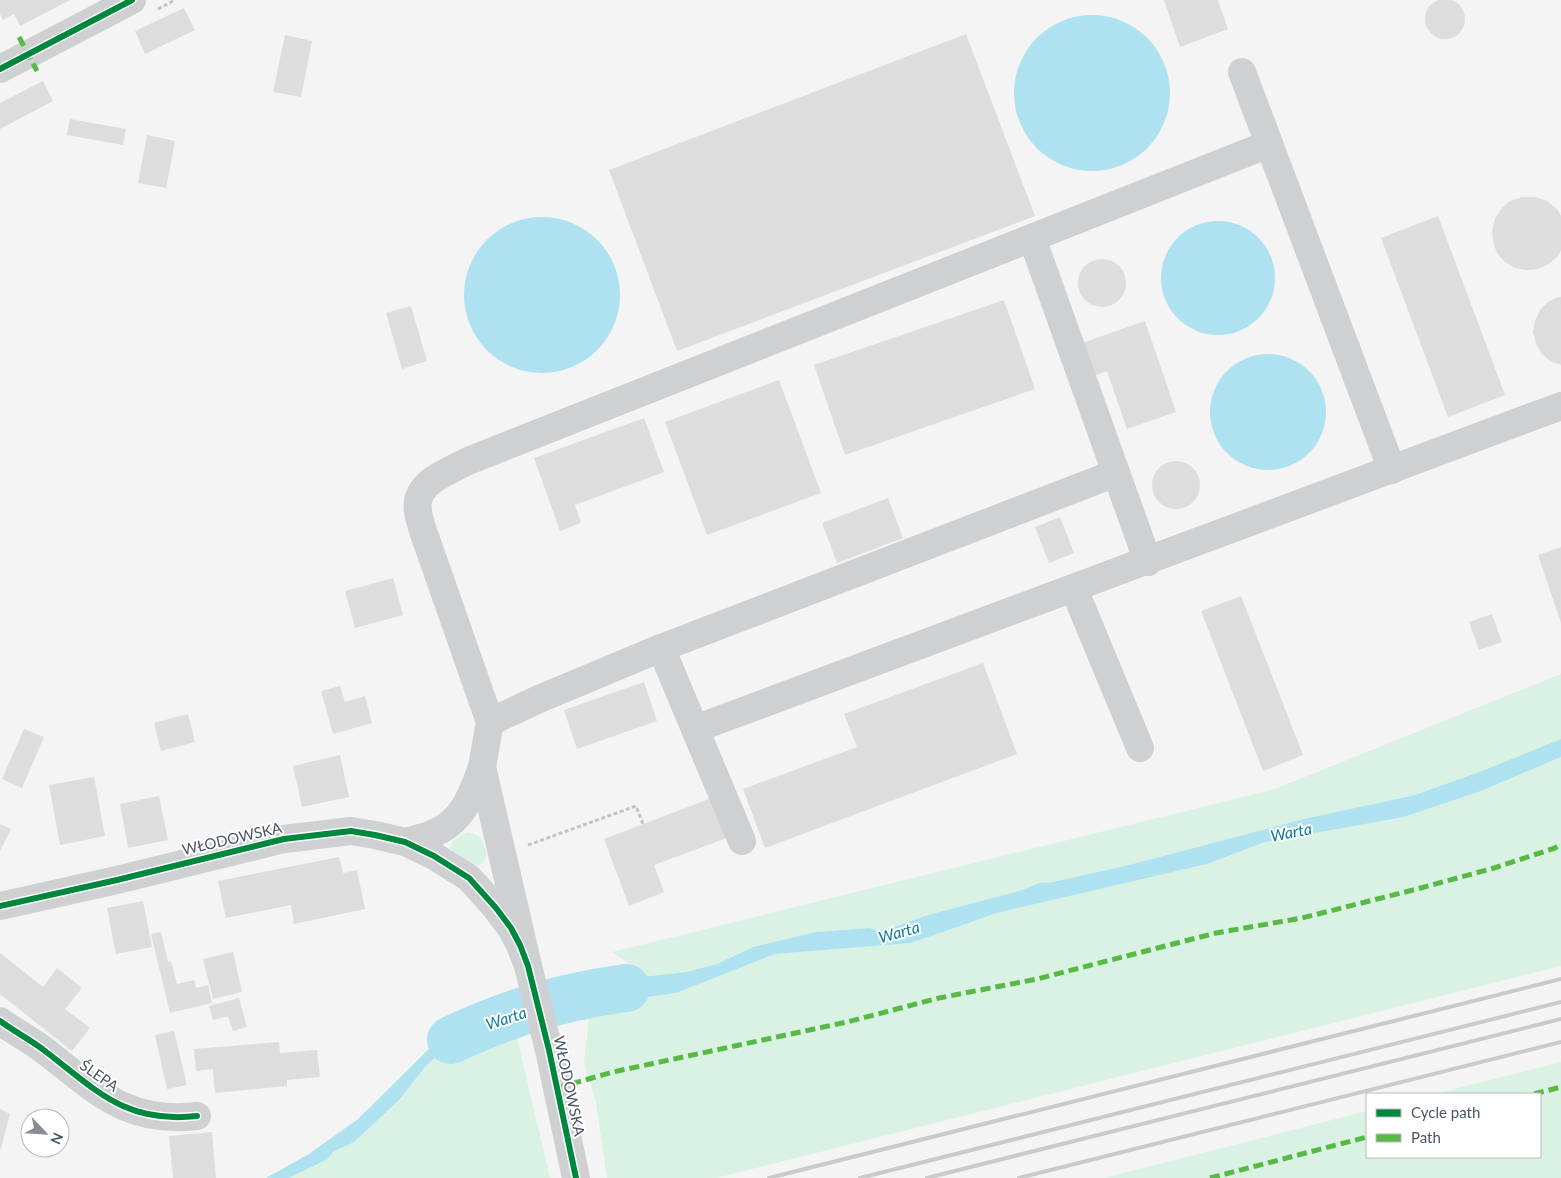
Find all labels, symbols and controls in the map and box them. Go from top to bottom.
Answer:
street label: WŁODOWSKA [180,818,284,858]
water label: Warta [1269,818,1313,845]
water label: Warta [876,917,922,946]
water label: Warta [483,1002,529,1033]
street label: WŁODOWSKA [551,1034,590,1138]
street label: ŚLEPA [77,1055,123,1095]
legend [1366,1093,1541,1158]
text: Cycle path [1411,1103,1480,1121]
north arrow [20,1108,70,1158]
text: Path [1411,1128,1441,1146]
text: N [47,1130,67,1147]

